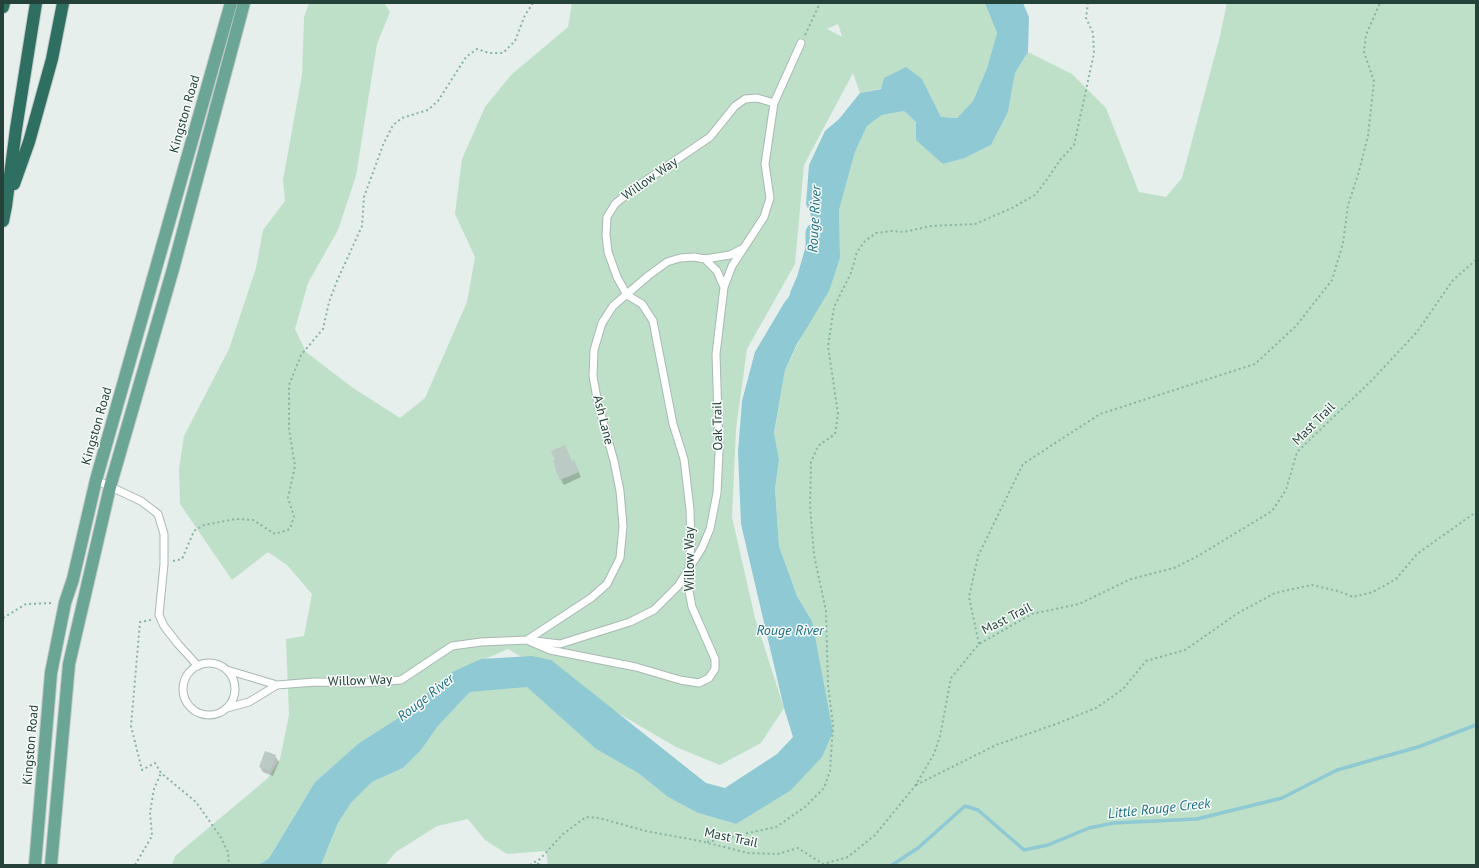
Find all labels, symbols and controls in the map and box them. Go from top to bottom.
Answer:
street label: Kingston Road [166,73,204,155]
street label: Willow Way [619,154,681,204]
water label: Rouge River [805,185,825,253]
street label: Kingston Road [78,385,116,467]
street label: Ash Lane [589,394,617,446]
street label: Mast Trail [1289,399,1339,449]
street label: Oak Trail [710,401,726,451]
street label: Willow Way [682,527,698,591]
street label: Mast Trail [979,600,1035,638]
water label: Rouge River [756,623,824,639]
water label: Rouge River [394,671,458,725]
street label: Willow Way [328,672,392,690]
street label: Kingston Road [20,704,42,786]
water label: Little Rouge Creek [1107,795,1211,823]
street label: Mast Trail [703,825,759,851]

